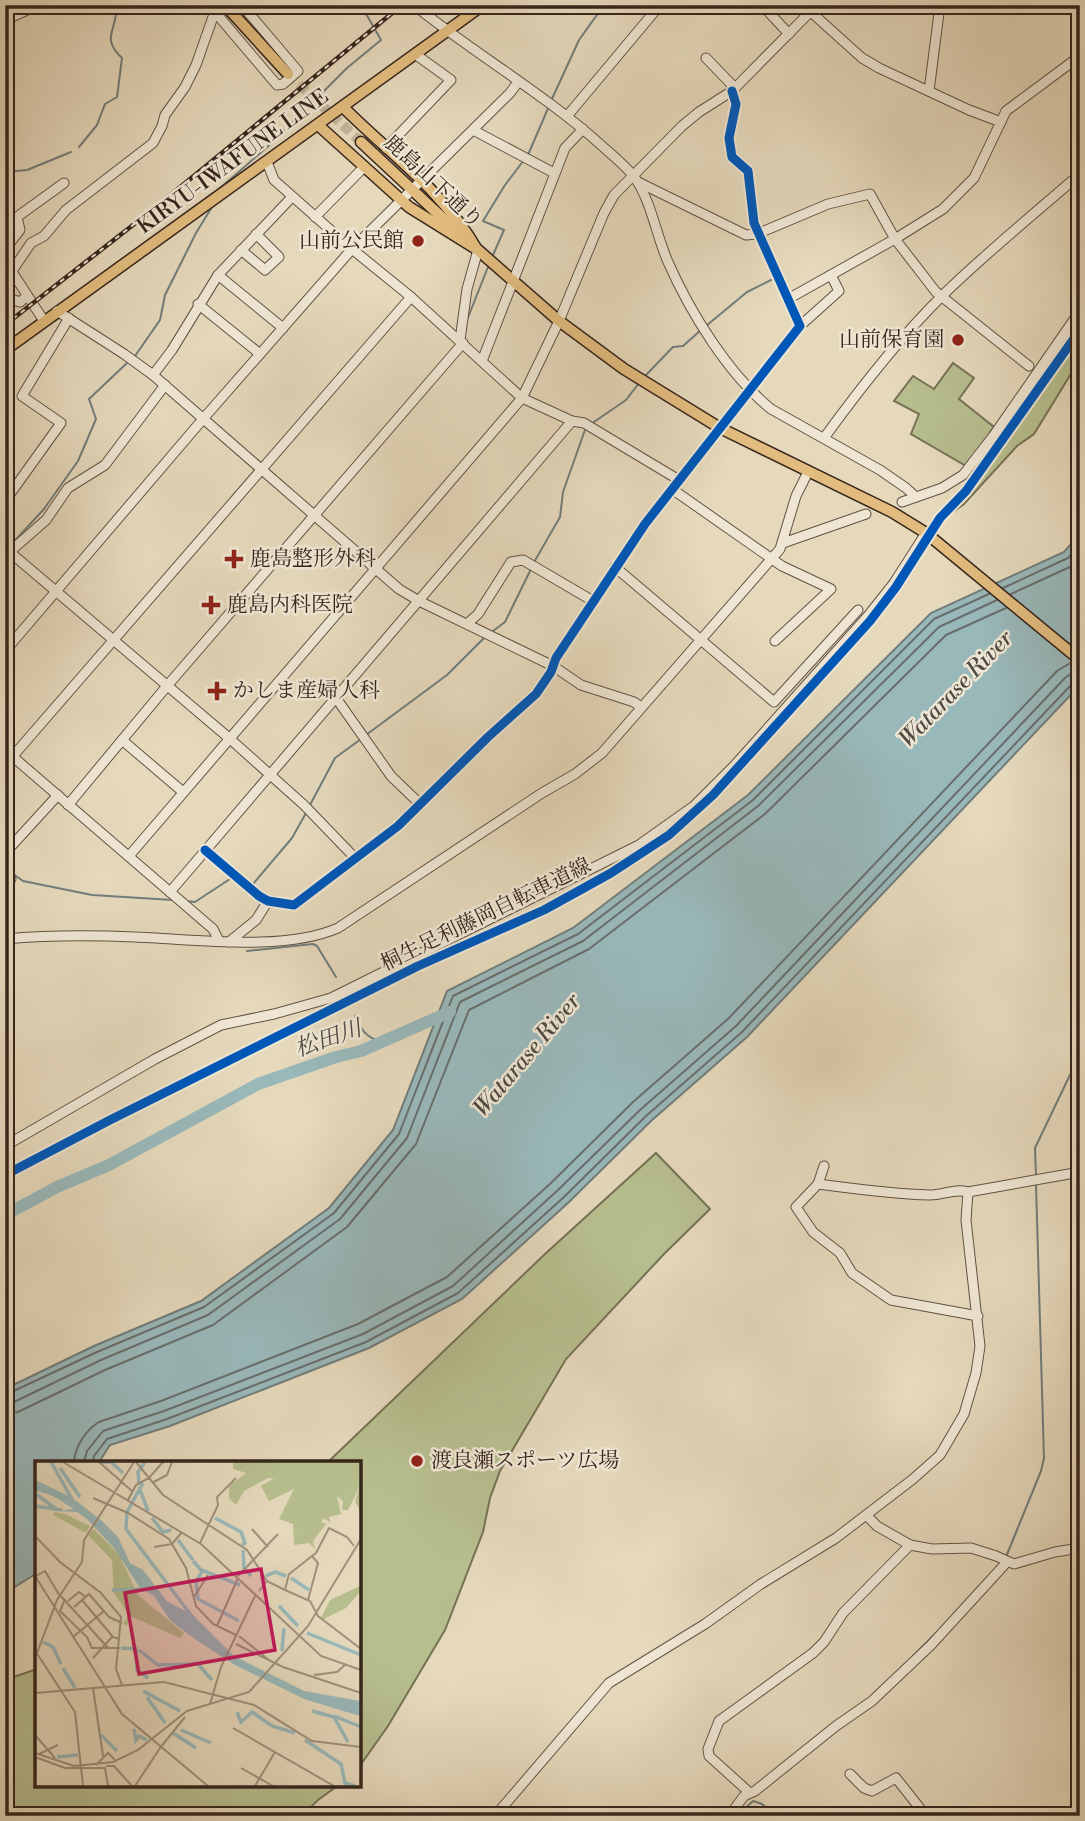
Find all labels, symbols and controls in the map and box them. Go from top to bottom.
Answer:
street label: KIRYU-IWAFUNE LINE [132,84,334,240]
street label: 鹿島山下通り [378,130,488,234]
place label: 山前公民館 [299,228,404,254]
marker: 山前公民館 [410,233,426,249]
place label: 山前保育園 [839,327,944,353]
marker: 山前保育園 [950,332,966,348]
place label: 鹿島整形外科 [250,546,376,572]
marker: 鹿島整形外科 [224,549,244,569]
place label: 鹿島内科医院 [227,592,353,618]
marker: 鹿島内科医院 [201,595,221,615]
water label: Watarase River [893,624,1020,753]
place label: かしま産婦人科 [233,678,380,704]
marker: かしま産婦人科 [207,681,227,701]
street label: 桐生足利藤岡自転車道線 [376,853,596,977]
water label: Watarase River [467,987,587,1122]
water label: 松田川 [291,1014,368,1063]
place label: 渡良瀬スポーツ広場 [431,1448,619,1474]
marker: 渡良瀬スポーツ広場 [409,1453,425,1469]
inset map [35,1461,360,1786]

